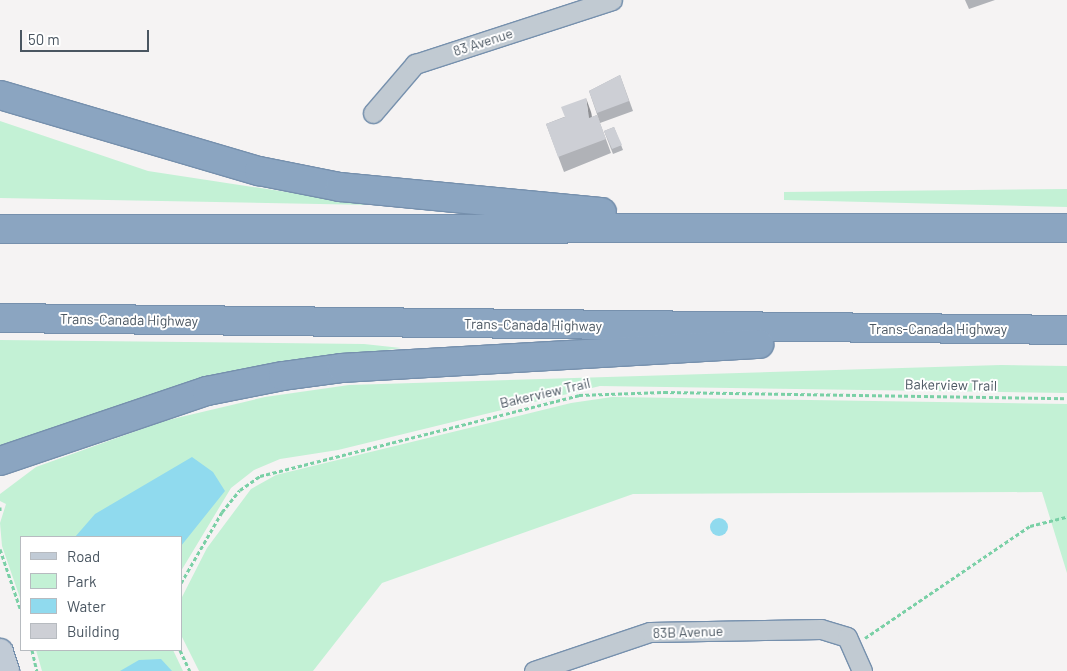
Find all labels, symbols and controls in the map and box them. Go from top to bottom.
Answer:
scale bar [22,20,151,52]
street label: 83 Avenue [451,24,515,60]
text: 50 m [28,30,60,48]
street label: Trans-Canada Highway [60,310,198,330]
street label: Trans-Canada Highway [464,315,602,335]
street label: Trans-Canada Highway [869,321,1007,337]
street label: Bakerview Trail [498,374,592,412]
street label: Bakerview Trail [905,376,997,394]
legend [20,536,182,651]
text: Road [67,547,100,565]
text: Park [67,572,96,590]
text: Water [67,597,106,615]
text: Building [67,622,120,640]
street label: 83B Avenue [652,622,724,642]

